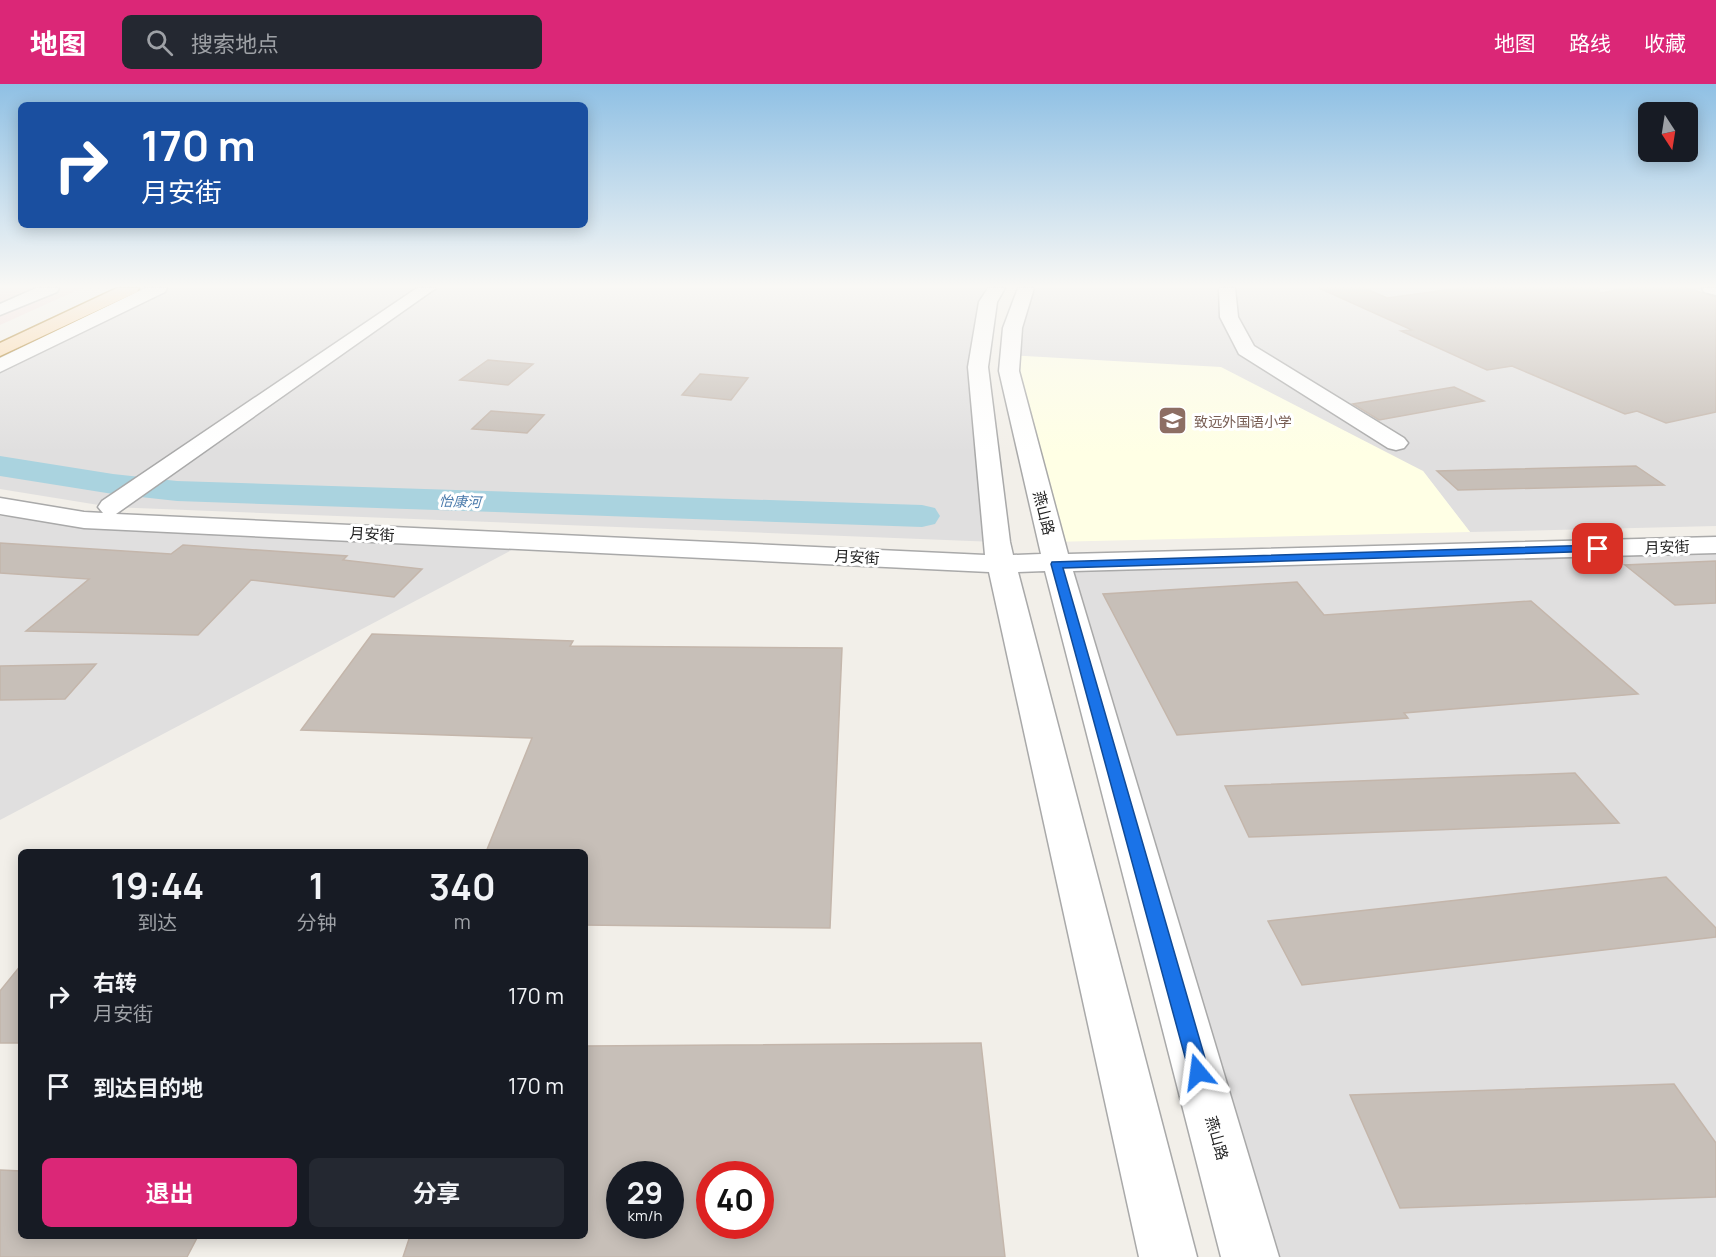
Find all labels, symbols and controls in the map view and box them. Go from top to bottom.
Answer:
search box [122,15,542,69]
text: 地图 [30,24,86,62]
icon: search [143,26,176,59]
text: 搜索地点 [191,29,279,59]
text: 地图 [1494,29,1536,57]
text: 路线 [1569,29,1611,57]
text: 收藏 [1644,29,1686,57]
north arrow [1638,102,1698,162]
map controls [1638,102,1698,162]
text: 170 m [141,116,256,174]
icon: right [42,126,120,204]
text: 月安街 [141,173,222,210]
school or university icon: 致远外国语小学 [1157,405,1189,437]
place label: 致远外国语小学 [1194,412,1292,431]
street label: 燕山路 [1028,489,1060,537]
water label: 怡康河 [439,491,484,511]
street label: 月安街 [349,522,395,546]
pin [1572,523,1623,574]
icon: arrive [1581,532,1614,565]
street label: 月安街 [1644,536,1690,558]
street label: 月安街 [834,545,880,569]
text: 19:44 [110,861,204,910]
text: 1 [309,861,325,910]
text: 340 [429,862,496,911]
text: m [454,908,471,935]
text: 到达 [137,909,177,936]
text: 分钟 [297,909,337,936]
text: 右转 [93,968,137,998]
icon: right [42,980,75,1013]
text: 170 m [508,981,564,1011]
text: 月安街 [93,1000,153,1027]
position arrow [1166,1040,1230,1104]
icon: arrive [42,1070,75,1103]
text: 170 m [508,1071,564,1101]
text: 到达目的地 [93,1073,203,1103]
street label: 燕山路 [1201,1113,1233,1163]
button: 退出 [42,1158,297,1227]
button: 分享 [309,1158,564,1227]
speed limit sign: 40 [696,1161,774,1239]
text: 29 [627,1172,663,1213]
text: km/h [628,1205,662,1226]

